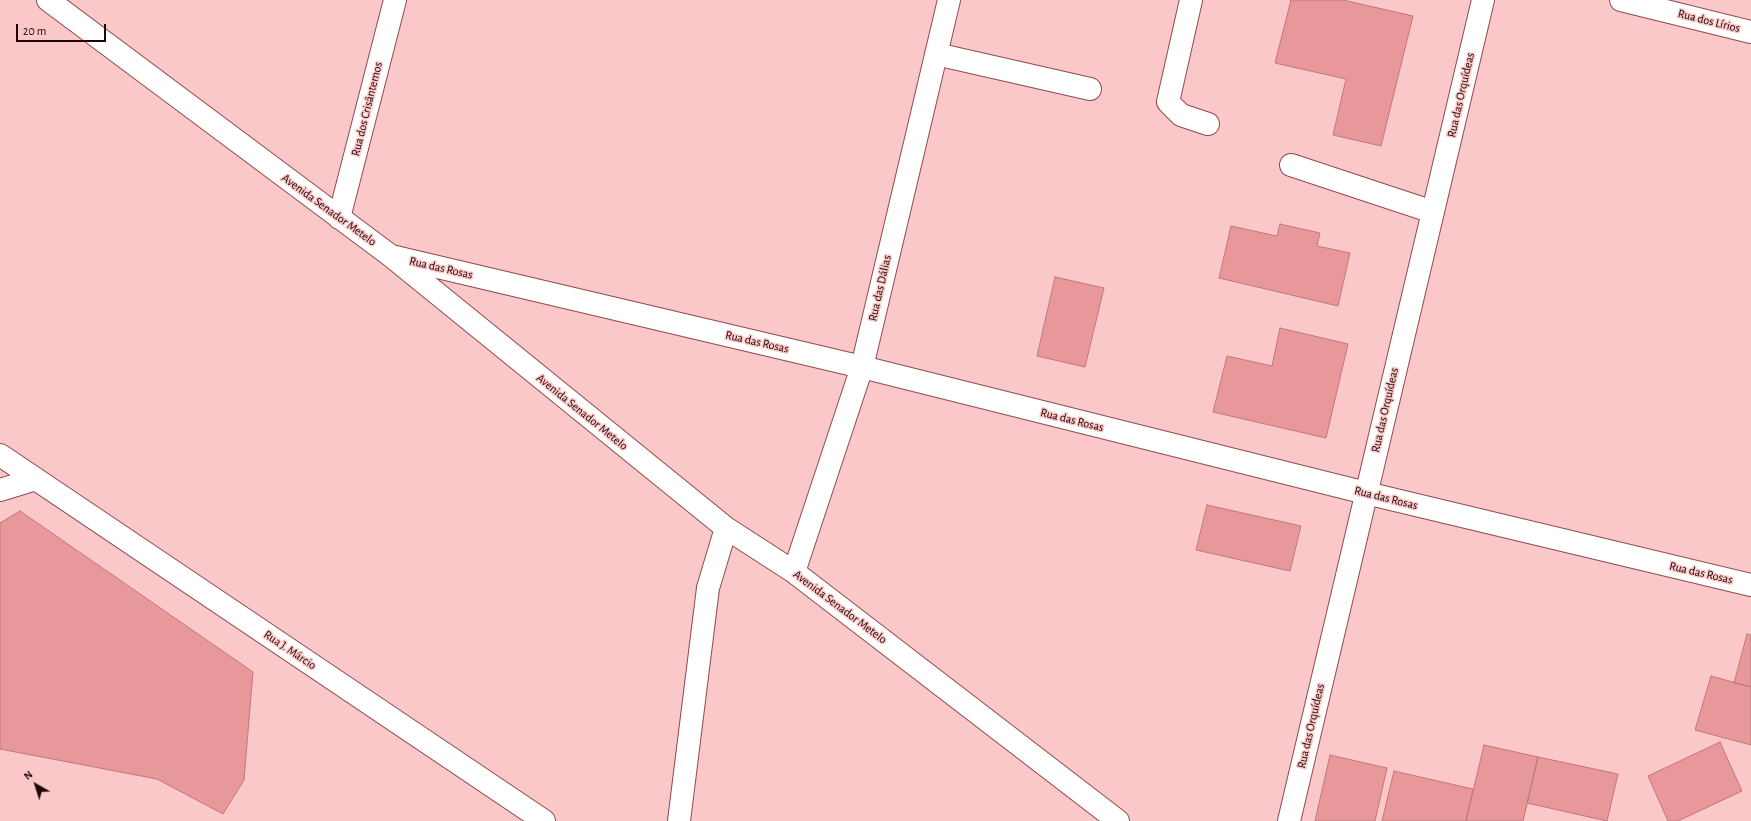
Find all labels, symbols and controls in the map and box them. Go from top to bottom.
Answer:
street label: Rua dos Lírios [1676,6,1742,36]
scale bar [18,16,108,42]
text: 20 m [23,25,46,37]
street label: Rua das Orquídeas [1444,51,1478,139]
street label: Rua dos Crisântemos [348,60,386,158]
street label: Avenida Senador Metelo [279,171,379,249]
street label: Rua das Rosas [408,254,474,282]
street label: Rua das Dálias [865,254,895,322]
street label: Rua das Rosas [724,328,790,356]
street label: Rua das Orquídeas [1368,366,1402,454]
street label: Avenida Senador Metelo [533,371,631,453]
street label: Rua das Rosas [1039,405,1105,435]
street label: Rua das Rosas [1353,483,1419,513]
street label: Rua das Rosas [1668,559,1734,587]
street label: Avenida Senador Metelo [790,567,890,647]
street label: Rua J. Márcio [261,627,319,673]
street label: Rua das Orquídeas [1294,682,1328,770]
north arrow [16,765,56,805]
text: N [22,769,35,782]

